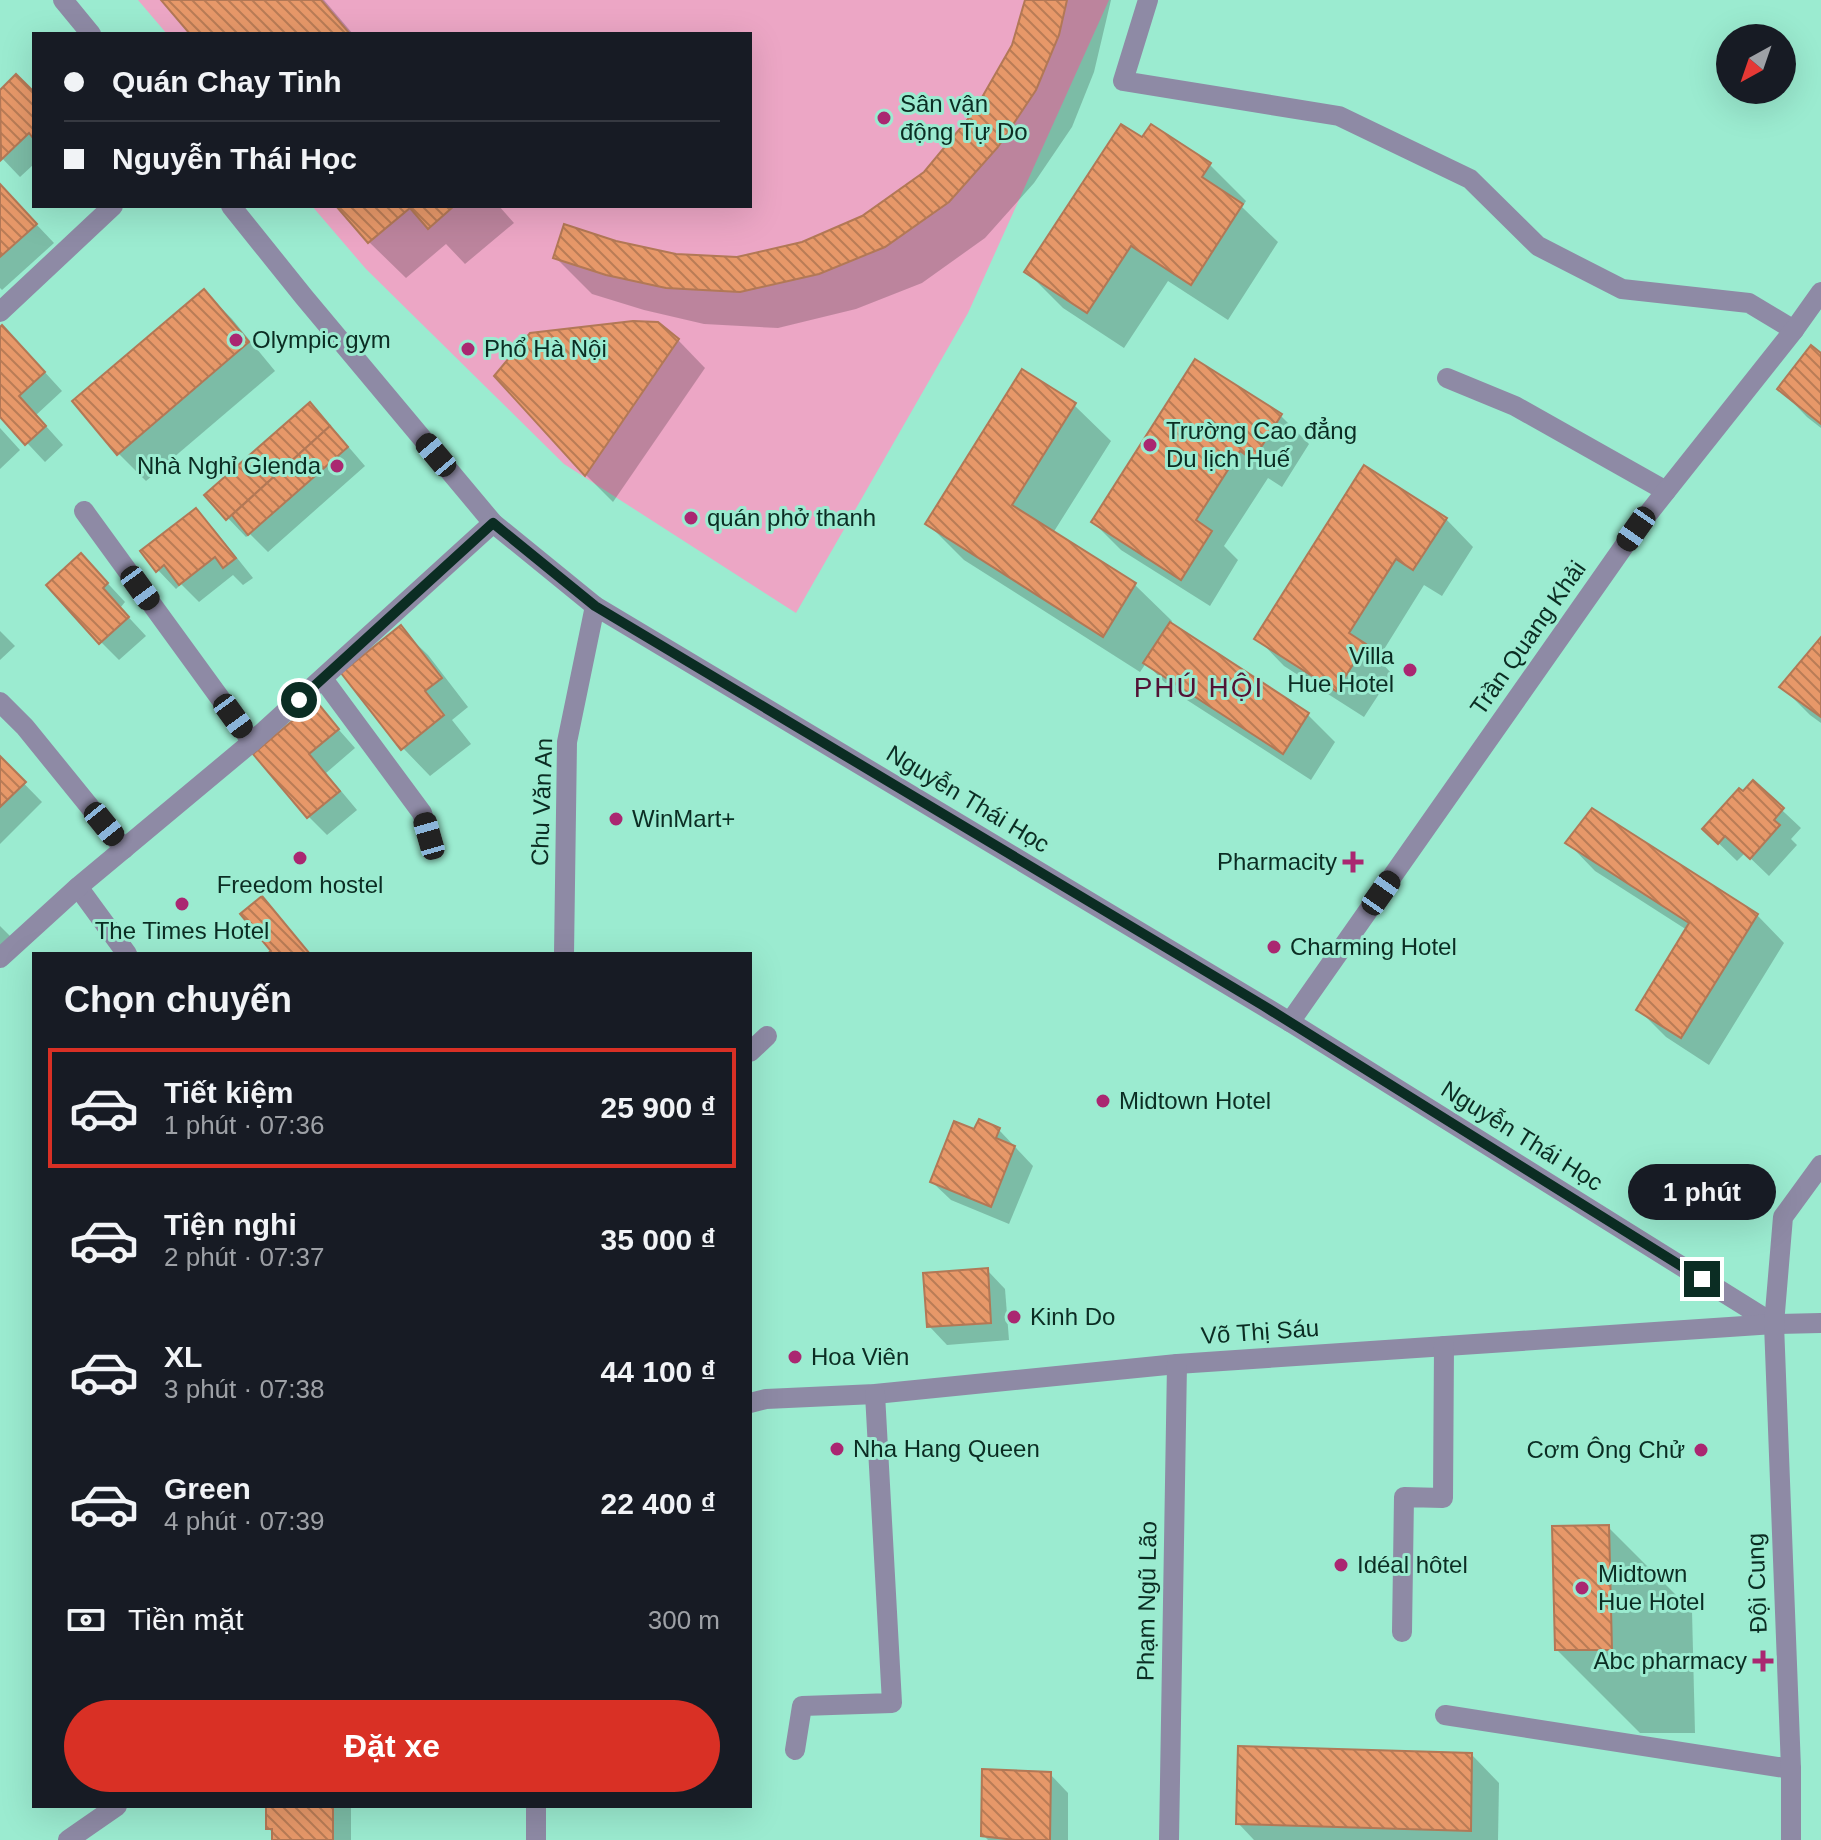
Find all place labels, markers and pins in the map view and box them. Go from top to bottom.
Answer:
place label: Sân vận động Tự Do [900,90,1028,145]
marker: Sân vận động Tự Do [875,109,893,127]
place label: Olympic gym [252,326,391,353]
marker: Olympic gym [227,331,245,349]
place label: Phổ Hà Nội [484,335,607,362]
marker: Phổ Hà Nội [459,340,477,358]
place label: Trường Cao đẳng Du lịch Huế [1166,416,1357,472]
marker: Trường Cao đẳng Du lịch Huế [1141,436,1159,454]
place label: Nhà Nghỉ Glenda [137,452,322,479]
marker: Nhà Nghỉ Glenda [328,457,346,475]
place label: quán phở thanh [707,504,876,531]
marker: quán phở thanh [682,509,700,527]
place label: Villa Hue Hotel [1287,642,1395,697]
marker: Villa Hue Hotel [1401,661,1419,679]
place label: WinMart+ [632,805,735,832]
marker: WinMart+ [607,810,625,828]
place label: Pharmacity [1217,848,1337,875]
marker: Freedom hostel [291,849,309,867]
marker: Pharmacity [1344,853,1362,871]
place label: Freedom hostel [217,871,383,898]
marker: The Times Hotel [173,895,191,913]
place label: The Times Hotel [95,917,269,944]
place label: Charming Hotel [1290,933,1457,960]
marker: Charming Hotel [1265,938,1283,956]
place label: Midtown Hotel [1119,1087,1271,1114]
marker: Midtown Hotel [1094,1092,1112,1110]
place label: Kinh Do [1030,1303,1115,1330]
marker: Kinh Do [1005,1308,1023,1326]
place label: Hoa Viên [811,1343,909,1370]
marker: Hoa Viên [786,1348,804,1366]
place label: Nha Hang Queen [853,1435,1040,1462]
place label: Cơm Ông Chử [1526,1436,1685,1463]
marker: Nha Hang Queen [828,1440,846,1458]
marker: Cơm Ông Chử [1692,1441,1710,1459]
place label: Idéal hôtel [1357,1551,1468,1578]
marker: Idéal hôtel [1332,1556,1350,1574]
place label: Midtown Hue Hotel [1598,1560,1705,1615]
marker: Midtown Hue Hotel [1573,1579,1591,1597]
place label: Abc pharmacy [1594,1647,1747,1674]
marker: Abc pharmacy [1754,1652,1772,1670]

